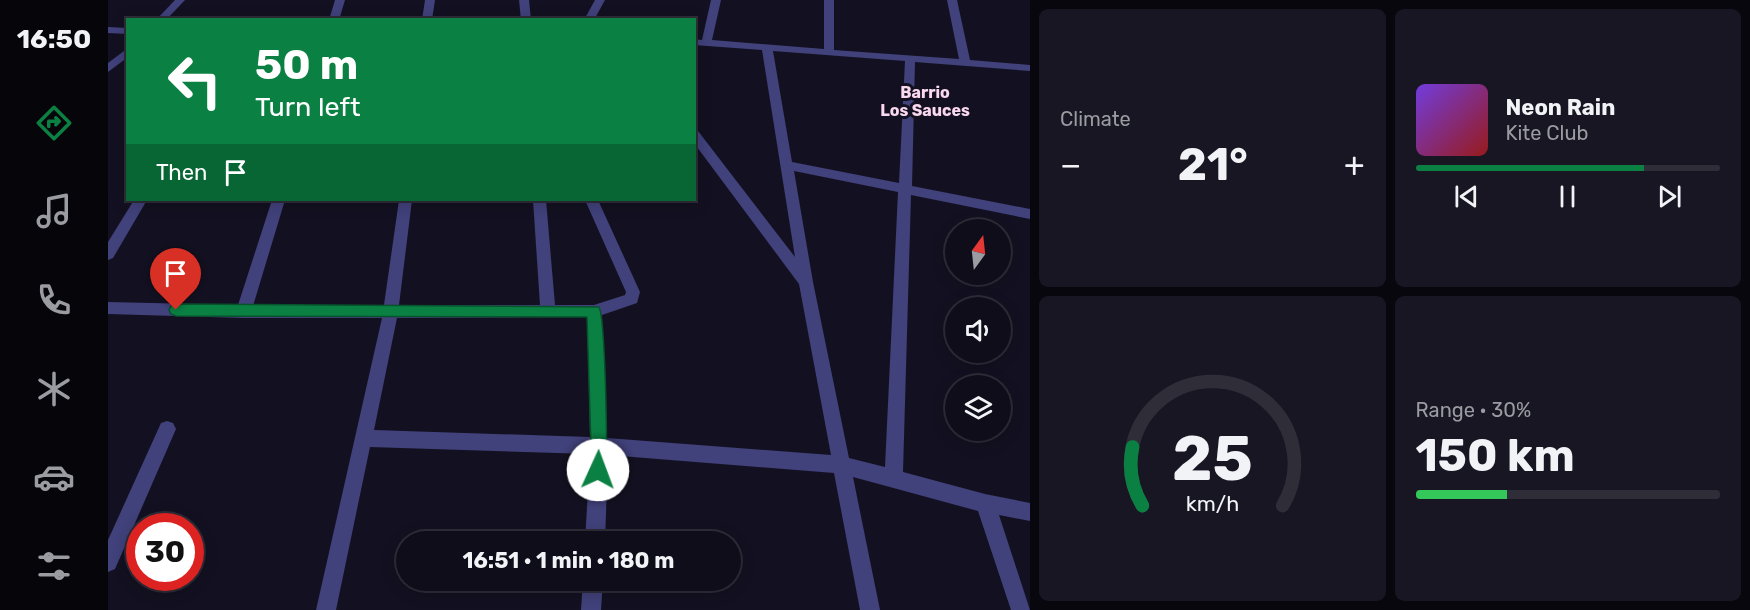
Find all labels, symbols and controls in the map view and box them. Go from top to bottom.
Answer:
text: 16:50 [17,23,91,55]
text: 50 m [255,40,358,90]
icon: left [156,42,234,120]
district label: Barrio Los Sauces [880,83,970,120]
text: Turn left [255,91,360,123]
text: Neon Rain [1506,94,1615,121]
icon: directions [33,102,75,144]
text: Climate [1060,107,1131,131]
text: Kite Club [1506,121,1588,145]
text: 21° [1178,138,1248,191]
text: − [1060,145,1081,184]
text: + [1344,145,1364,184]
icon: arrive [219,156,252,189]
text: Then [156,159,207,186]
icon: previous [1450,180,1483,213]
icon: pause [1551,180,1584,213]
icon: next [1653,180,1686,213]
icon: music [33,190,75,232]
north arrow [945,219,1011,285]
map controls [945,219,1011,441]
pin [150,248,201,310]
icon: arrive [159,257,192,290]
icon: phone [33,279,75,321]
button: sound [945,297,1011,363]
icon: climate [33,368,75,410]
button: layers [945,375,1011,441]
text: Range · 30% [1416,398,1531,422]
text: 25 [1172,422,1253,496]
text: 150 km [1416,429,1575,482]
position arrow [566,438,630,502]
icon: car [33,456,75,498]
text: km/h [1185,491,1239,516]
speed limit sign: 30 [126,513,204,591]
icon: filters [33,545,75,587]
text: 16:51 · 1 min · 180 m [463,547,674,574]

